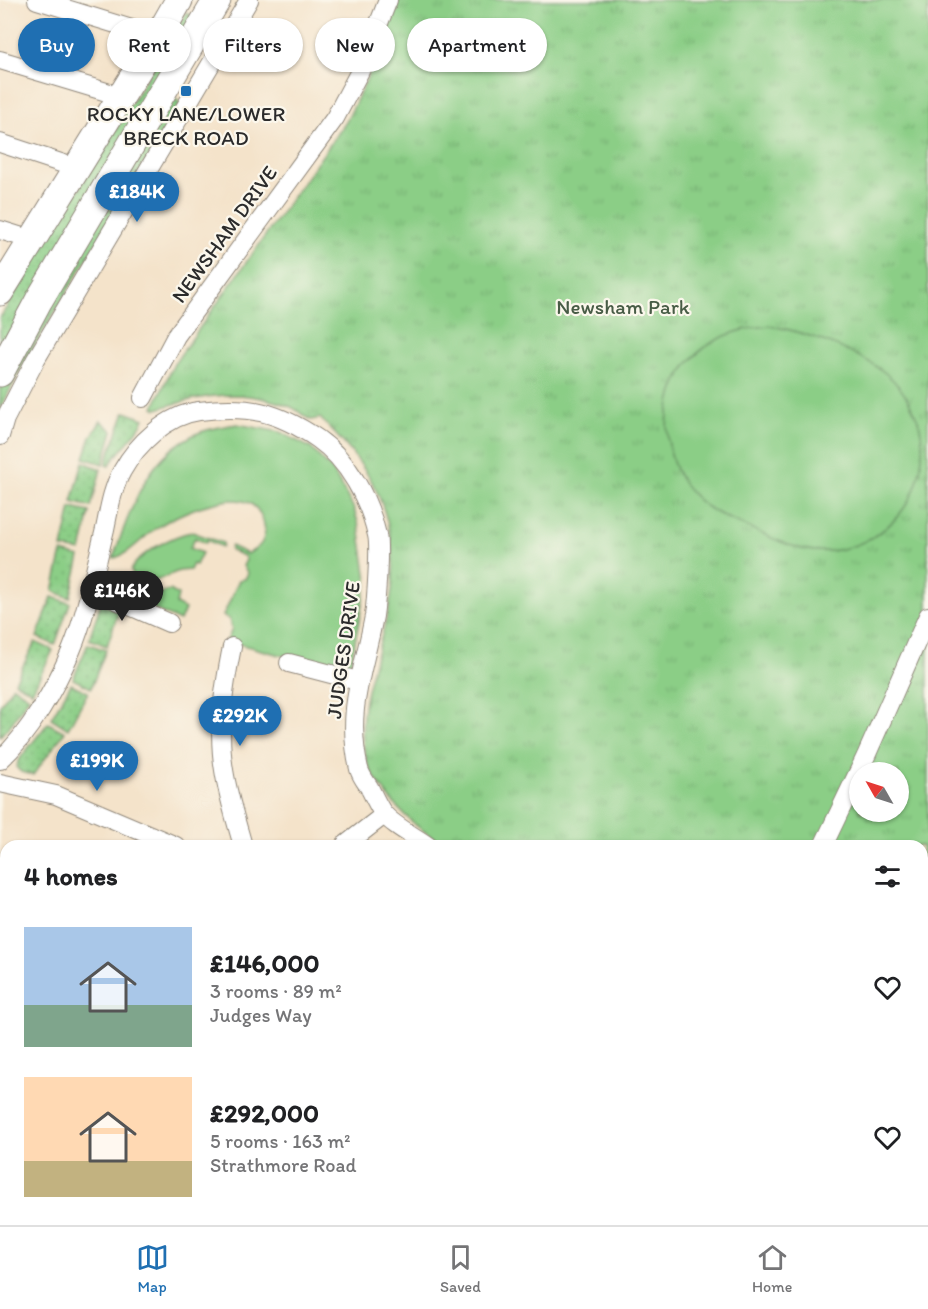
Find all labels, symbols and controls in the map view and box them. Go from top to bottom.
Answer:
chip: Buy [18,18,95,72]
chip: Rent [107,18,191,72]
chip: Filters [203,18,303,72]
chip: New [315,18,395,72]
chip: Apartment [407,18,547,72]
marker: ROCKY LANE/LOWER BRECK ROAD [179,84,193,98]
place label: ROCKY LANE/LOWER BRECK ROAD [87,101,285,150]
street label: NEWSHAM DRIVE [166,161,282,307]
pin: £184K [95,172,179,223]
text: £184K [109,179,165,203]
park label: Newsham Park [556,294,690,319]
pin: £146K [80,571,164,622]
text: £146K [94,578,150,602]
street label: JUDGES DRIVE [321,580,365,720]
pin: £292K [198,696,282,747]
text: £292K [213,703,267,727]
pin: £199K [55,741,139,792]
text: £199K [70,748,124,772]
north arrow [849,762,909,822]
map controls [849,762,909,822]
text: 4 homes [24,860,118,892]
icon: filters [871,860,904,893]
text: £146,000 [210,947,320,979]
icon: home [72,951,144,1023]
icon: heart [871,971,904,1004]
text: 3 rooms · 89 m² [210,979,342,1003]
text: Judges Way [210,1003,312,1027]
text: £292,000 [210,1097,319,1129]
icon: home [72,1101,144,1173]
icon: heart [871,1121,904,1154]
text: 5 rooms · 163 m² [210,1129,351,1153]
text: Strathmore Road [210,1153,356,1177]
tab: Map [136,1241,169,1296]
tab: Saved [440,1241,481,1296]
tab: Home [752,1241,792,1296]

